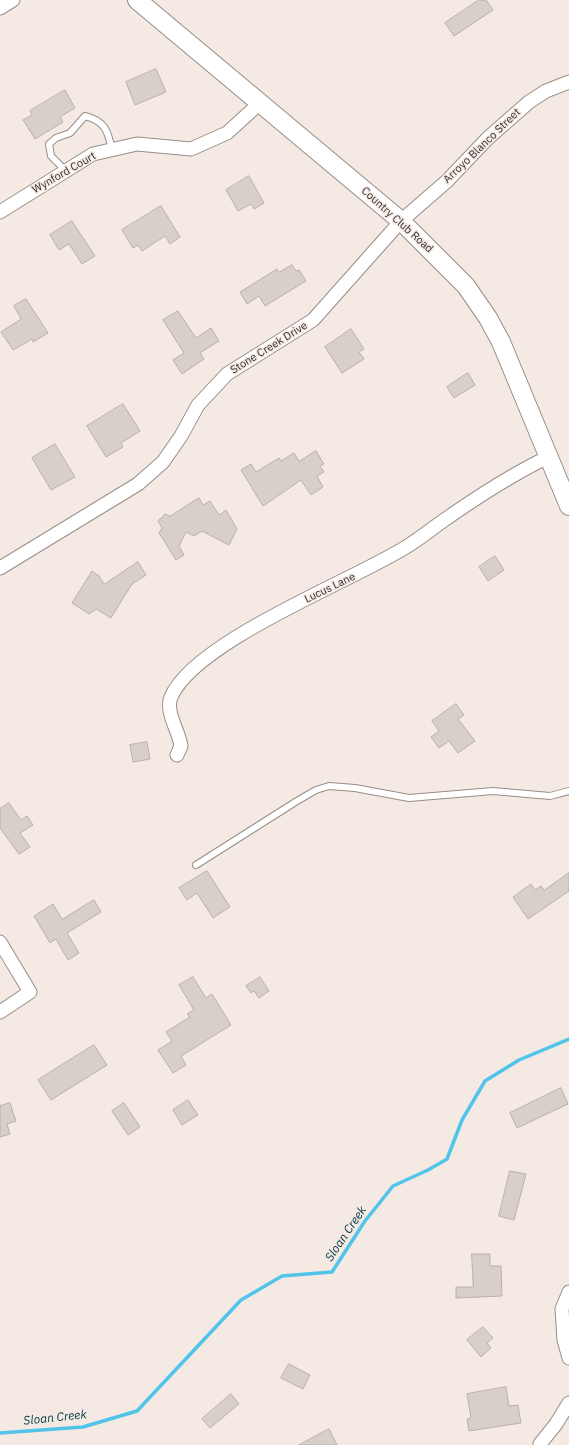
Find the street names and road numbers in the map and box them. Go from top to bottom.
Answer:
street label: Arroyo Blanco Street [441,106,523,186]
street label: Wynford Court [30,149,98,197]
street label: Country Club Road [358,184,436,256]
street label: Stone Creek Drive [228,319,310,377]
street label: Lucus Lane [302,570,358,606]

